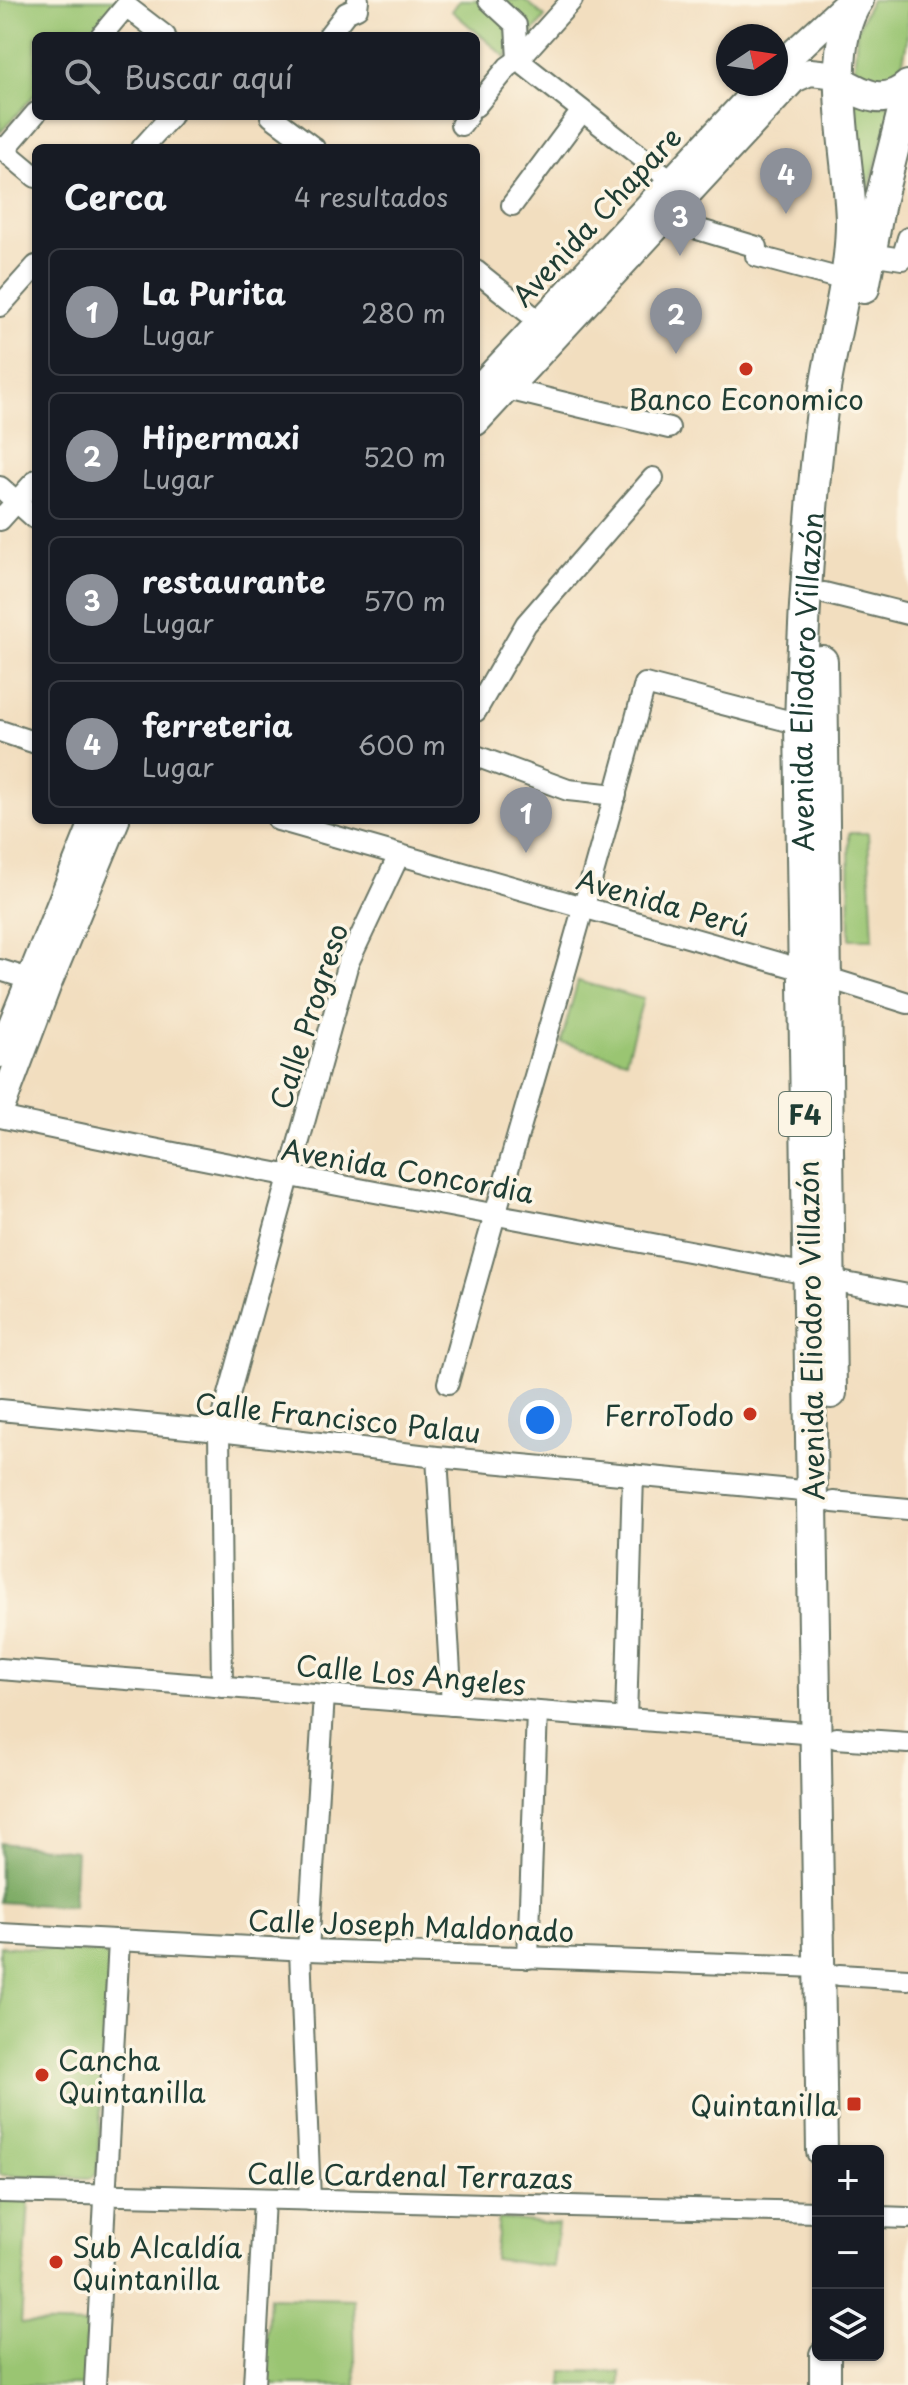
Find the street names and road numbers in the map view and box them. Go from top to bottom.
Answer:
street label: Avenida Chapare [501,116,691,316]
street label: Avenida Eliodoro Villazón [778,509,833,852]
street label: Avenida Perú [572,857,754,947]
street label: Calle Progreso [258,917,358,1115]
road number: F4 [779,1092,831,1136]
street label: Avenida Concordia [278,1127,538,1213]
street label: Avenida Eliodoro Villazón [786,1159,834,1501]
street label: Calle Francisco Palau [193,1381,483,1453]
street label: Calle Los Angeles [294,1643,528,1705]
street label: Calle Joseph Maldonado [247,1898,575,1952]
street label: Calle Cardenal Terrazas [247,2151,573,2199]

